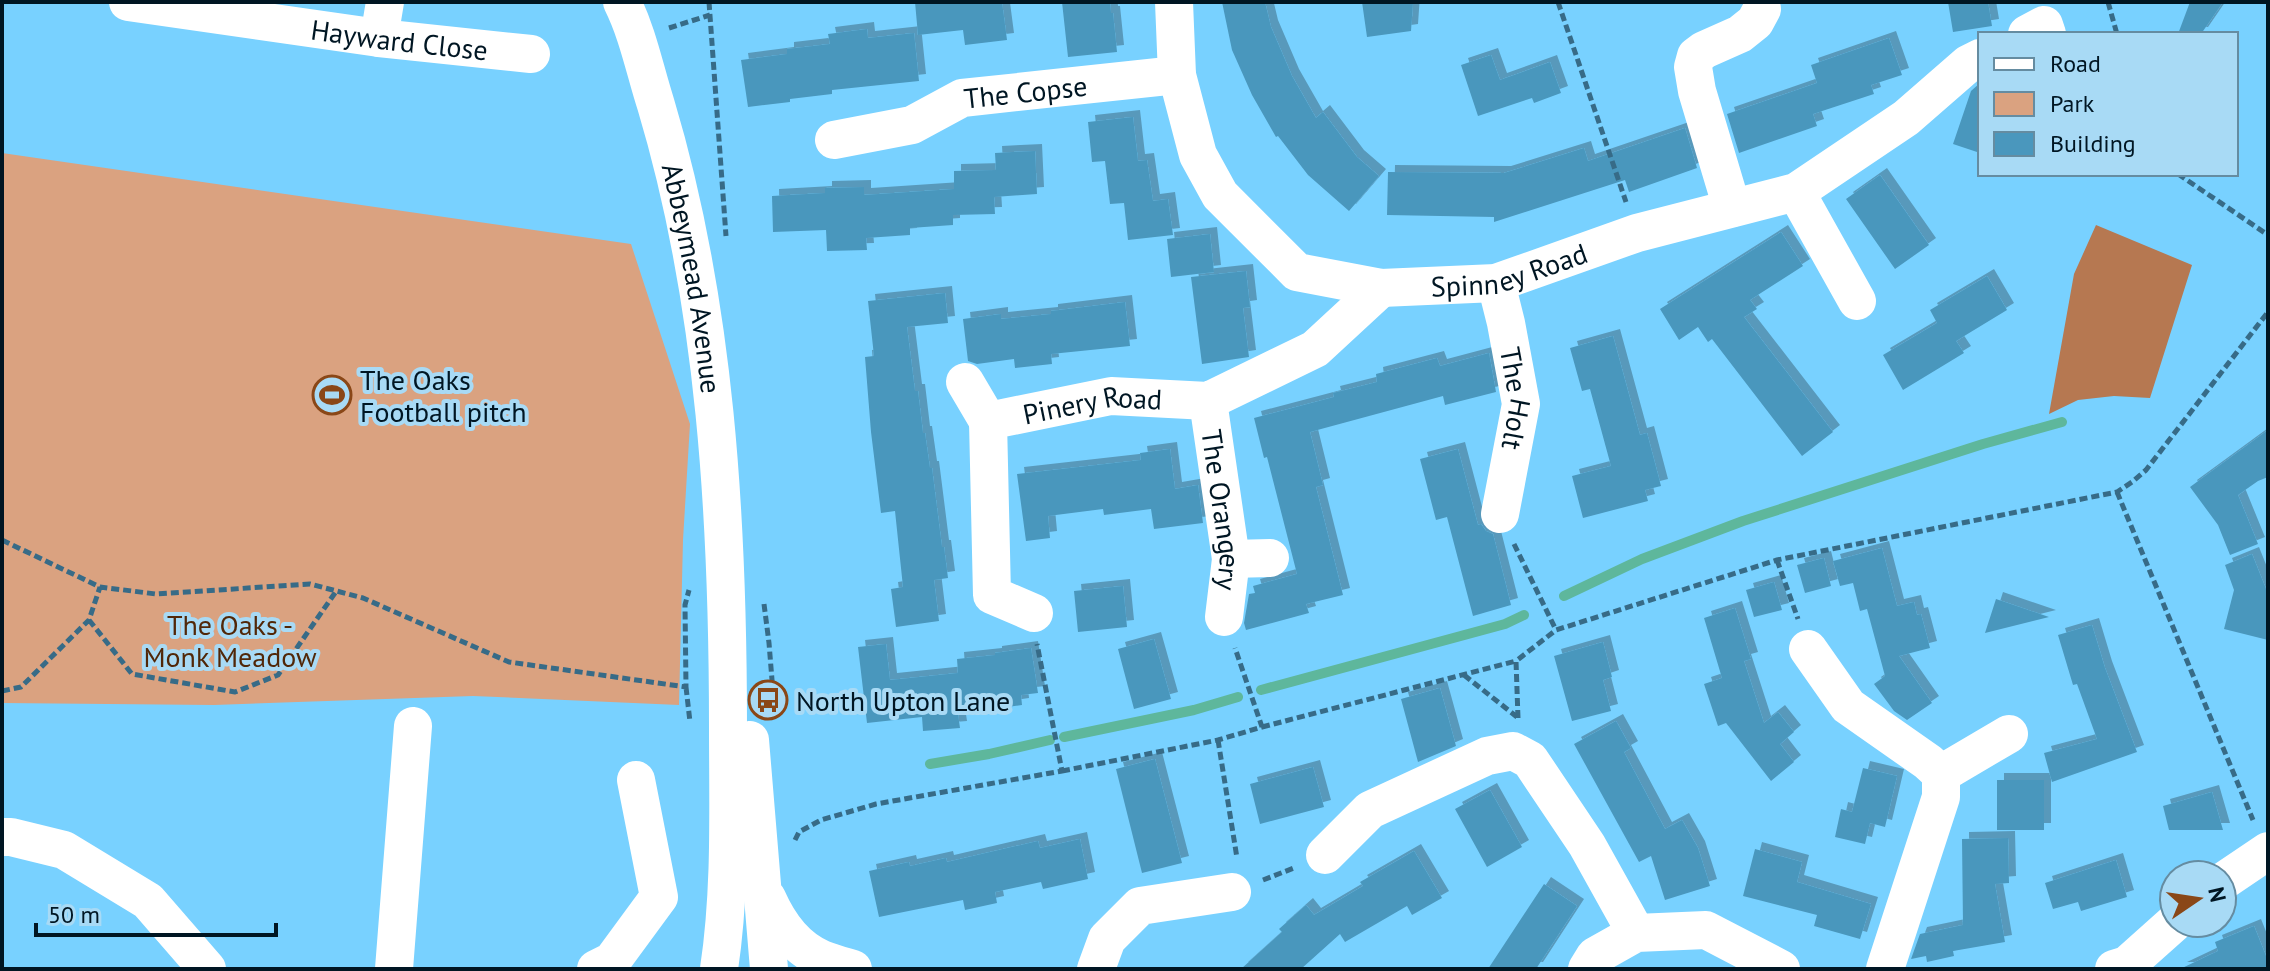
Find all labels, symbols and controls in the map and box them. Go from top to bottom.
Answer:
street label: Hayward Close [309,10,490,68]
legend [1978,32,2238,176]
text: Road [2050,48,2101,79]
street label: The Copse [962,66,1089,116]
text: Park [2050,88,2095,119]
text: Building [2050,128,2136,159]
street label: Abbeymead Avenue [654,159,731,395]
street label: Spinney Road [1430,234,1592,304]
street label: The Holt [1492,344,1540,454]
place label: The Oaks Football pitch [360,361,527,430]
sports icon: The Oaks Football pitch [311,374,353,416]
street label: Pinery Road [1019,376,1163,432]
street label: The Orangery [1194,427,1250,593]
park label: The Oaks - Monk Meadow [143,606,317,675]
bus stop icon: North Upton Lane [747,679,789,721]
place label: North Upton Lane [796,682,1010,719]
north arrow [2158,859,2238,939]
text: N [2202,884,2233,905]
scale bar [36,887,276,937]
text: 50 m [48,899,100,930]

